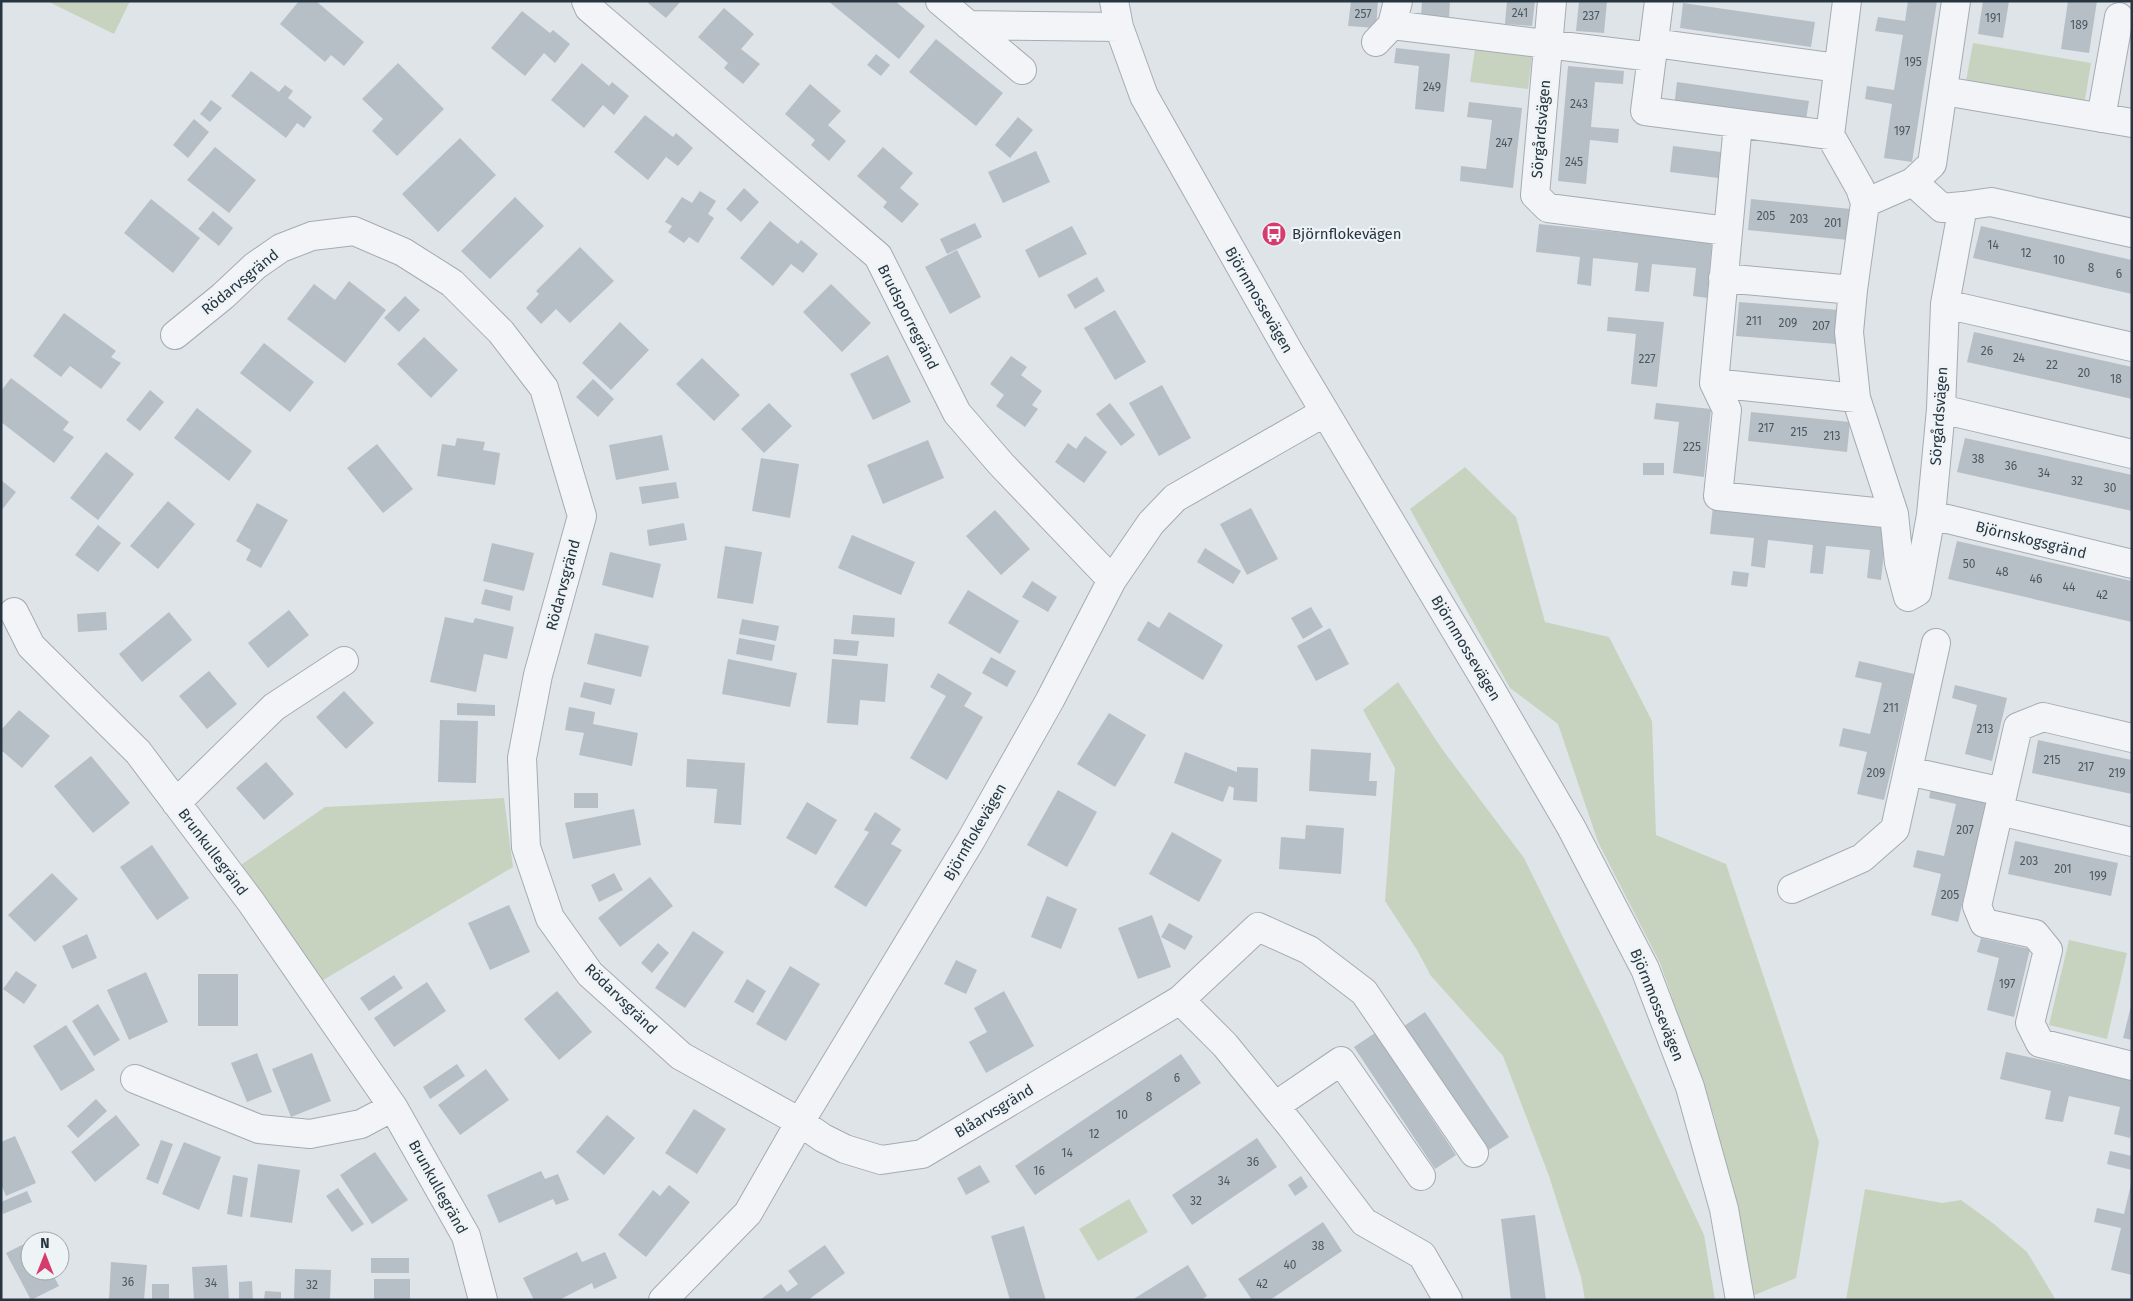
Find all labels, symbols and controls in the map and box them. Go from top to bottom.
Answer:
house number: 241 [1512,6,1528,20]
house number: 257 [1355,7,1372,21]
house number: 237 [1582,9,1600,23]
house number: 191 [1985,11,2001,25]
house number: 189 [2070,18,2088,32]
house number: 195 [1904,55,1922,69]
street label: Sörgårdsvägen [1528,79,1554,179]
house number: 249 [1423,80,1441,94]
house number: 243 [1570,97,1588,111]
house number: 197 [1894,124,1910,138]
house number: 247 [1495,136,1513,150]
house number: 245 [1565,155,1583,169]
house number: 205 [1757,209,1775,223]
house number: 203 [1790,212,1808,226]
house number: 201 [1824,216,1842,230]
bus stop icon: Björnflokevägen [1261,221,1287,247]
place label: Björnflokevägen [1292,225,1402,243]
house number: 14 [1987,238,1999,252]
street label: Björnmossevägen [1221,244,1297,356]
street label: Rödarvsgränd [198,245,282,319]
house number: 12 [2020,246,2032,260]
house number: 10 [2053,253,2065,267]
street label: Brudsporregränd [874,261,942,373]
house number: 8 [2088,261,2095,275]
house number: 6 [2116,267,2122,281]
house number: 211 [1746,314,1762,328]
house number: 209 [1779,316,1797,330]
house number: 207 [1812,319,1830,333]
house number: 26 [1981,344,1993,358]
house number: 24 [2013,351,2026,365]
house number: 227 [1638,352,1656,366]
house number: 22 [2046,358,2058,372]
street label: Sörgårdsvägen [1927,366,1951,466]
house number: 20 [2078,366,2091,380]
house number: 18 [2110,372,2122,386]
house number: 217 [1758,421,1774,435]
house number: 215 [1791,425,1807,439]
house number: 213 [1824,429,1840,443]
house number: 225 [1683,440,1701,454]
house number: 38 [1972,452,1985,466]
house number: 36 [2005,459,2017,473]
house number: 34 [2038,466,2051,480]
house number: 32 [2071,474,2083,488]
house number: 30 [2104,481,2117,495]
street label: Björnskogsgränd [1974,518,2088,562]
street label: Rödarvsgränd [542,537,584,633]
house number: 50 [1963,557,1976,571]
house number: 48 [1996,565,2009,579]
house number: 46 [2030,572,2042,586]
house number: 44 [2063,580,2076,594]
house number: 42 [2096,588,2108,602]
street label: Björnmossevägen [1427,592,1505,704]
house number: 211 [1883,701,1899,715]
house number: 213 [1977,722,1993,736]
house number: 215 [2044,753,2060,767]
house number: 217 [2078,760,2094,774]
house number: 209 [1867,766,1885,780]
house number: 219 [2108,766,2126,780]
street label: Björnflokevägen [940,780,1010,884]
street label: Brunkullegränd [174,805,252,899]
house number: 207 [1956,823,1974,837]
house number: 203 [2020,854,2038,868]
house number: 201 [2054,862,2072,876]
house number: 199 [2089,869,2107,883]
house number: 205 [1941,888,1959,902]
street label: Björnmossevägen [1626,946,1688,1064]
street label: Rödarvsgränd [581,960,661,1038]
house number: 197 [1999,977,2015,991]
house number: 6 [1174,1071,1180,1085]
street label: Blåarvsgränd [951,1080,1037,1142]
house number: 8 [1146,1090,1153,1104]
house number: 10 [1116,1108,1128,1122]
house number: 12 [1088,1127,1100,1141]
street label: Brunkullegränd [405,1137,471,1237]
house number: 14 [1061,1146,1073,1160]
house number: 36 [1247,1155,1259,1169]
house number: 16 [1033,1164,1045,1178]
house number: 34 [1218,1174,1231,1188]
house number: 32 [1190,1194,1202,1208]
north arrow [20,1231,70,1281]
text: N [40,1235,50,1252]
house number: 38 [1312,1239,1325,1253]
house number: 40 [1283,1258,1297,1272]
house number: 36 [122,1275,134,1289]
house number: 34 [205,1276,218,1290]
house number: 42 [1256,1277,1268,1291]
house number: 32 [306,1278,318,1292]

